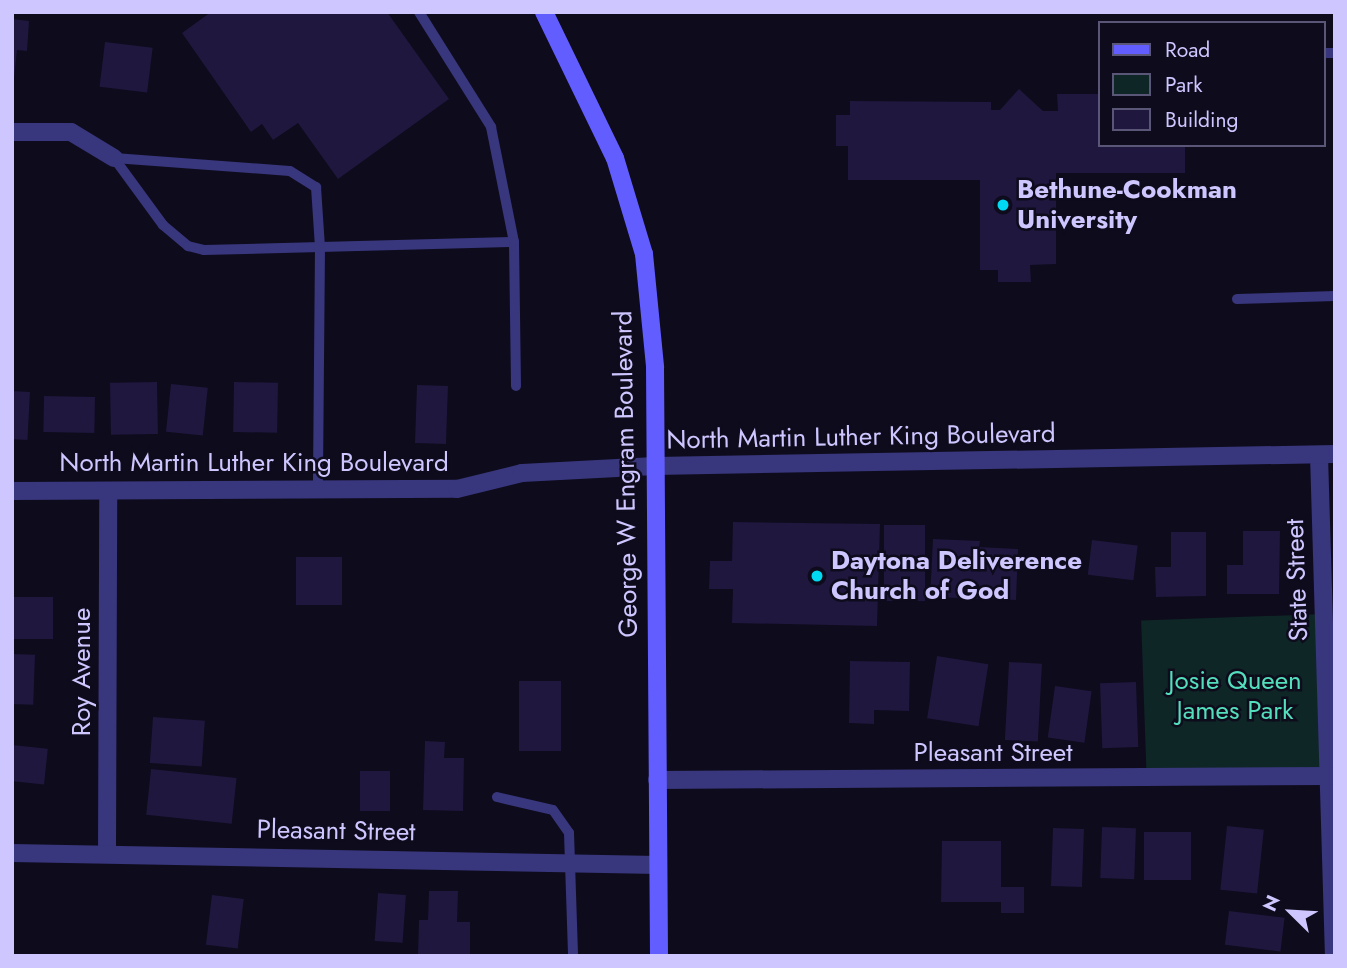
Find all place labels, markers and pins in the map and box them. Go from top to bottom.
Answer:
place label: Bethune-Cookman University [1017,174,1237,235]
marker: Bethune-Cookman University [995,197,1011,213]
place label: Daytona Deliverence Church of God [831,545,1082,606]
marker: Daytona Deliverence Church of God [809,568,825,584]

